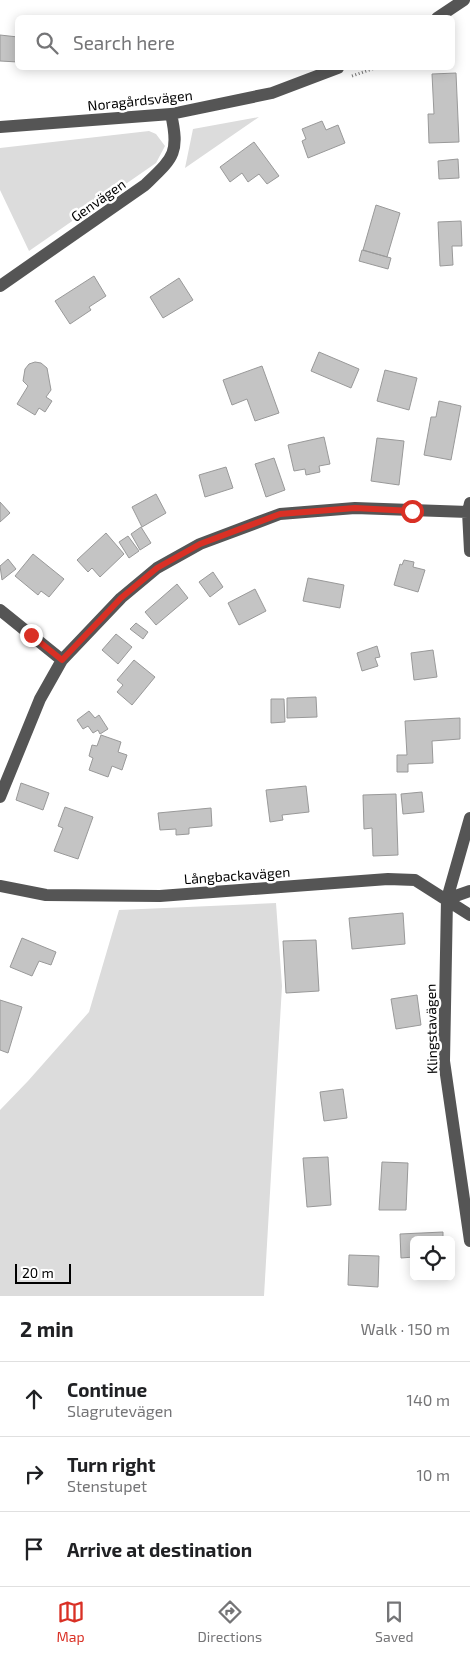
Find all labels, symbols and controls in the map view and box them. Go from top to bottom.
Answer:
search box [15,15,455,70]
icon: search [33,29,61,57]
text: Search here [73,31,175,54]
street label: Noragårdsvägen [87,86,193,114]
street label: Genvägen [67,175,129,225]
route start [401,500,424,523]
route end [20,624,43,647]
street label: Långbackavägen [183,863,291,887]
street label: Klingstavägen [422,984,440,1074]
map controls [410,1236,455,1281]
button: locate [410,1236,455,1281]
scale bar [15,1261,71,1284]
text: 20 m [22,1264,54,1281]
text: 2 min [20,1316,74,1341]
text: Walk · 150 m [360,1319,450,1338]
text: Continue [67,1378,147,1401]
icon: ahead [20,1385,48,1413]
text: 140 m [407,1390,450,1409]
text: Slagrutevägen [67,1401,173,1420]
text: Turn right [67,1453,155,1476]
icon: right [20,1460,48,1488]
text: 10 m [416,1465,450,1484]
text: Stenstupet [67,1476,147,1495]
icon: arrive [20,1535,48,1563]
text: Arrive at destination [67,1538,252,1561]
tab: Map [56,1598,85,1645]
tab: Directions [198,1598,262,1645]
tab: Saved [375,1598,414,1645]

